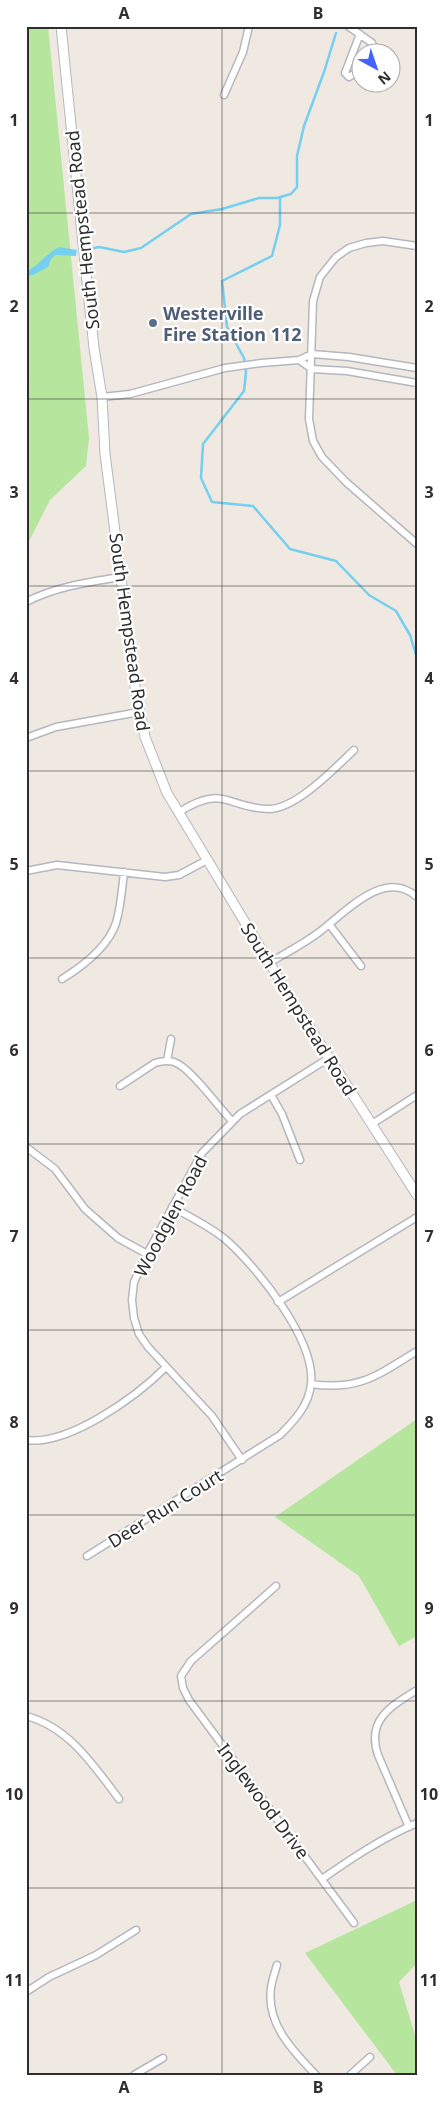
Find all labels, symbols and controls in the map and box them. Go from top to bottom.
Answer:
text: A [118,2,130,24]
text: B [313,2,323,24]
north arrow [350,42,400,92]
text: N [374,67,395,89]
text: 1 [9,109,19,131]
text: 1 [424,109,434,131]
street label: South Hempstead Road [60,129,104,331]
text: 2 [9,295,19,317]
text: 2 [424,295,434,317]
place label: Westerville Fire Station 112 [163,301,302,346]
marker: Westerville Fire Station 112 [147,317,159,329]
text: 3 [9,481,19,503]
text: 3 [424,481,434,503]
street label: South Hempstead Road [104,531,156,733]
text: 4 [9,667,19,689]
text: 4 [424,667,434,689]
text: 5 [9,853,19,875]
text: 5 [424,853,434,875]
street label: South Hempstead Road [236,918,362,1100]
text: 6 [9,1039,19,1061]
text: 6 [424,1039,434,1061]
street label: Woodglen Road [128,1151,212,1281]
text: 7 [9,1225,19,1247]
text: 7 [424,1225,434,1247]
text: 8 [9,1411,19,1433]
text: 8 [424,1411,434,1433]
street label: Deer Run Court [103,1463,227,1553]
text: 9 [9,1597,19,1619]
text: 9 [424,1597,434,1619]
street label: Inglewood Drive [213,1738,315,1864]
text: 10 [5,1783,23,1805]
text: 10 [420,1783,438,1805]
text: 11 [5,1969,23,1991]
text: 11 [420,1969,438,1991]
text: A [118,2076,130,2098]
text: B [313,2076,323,2098]

